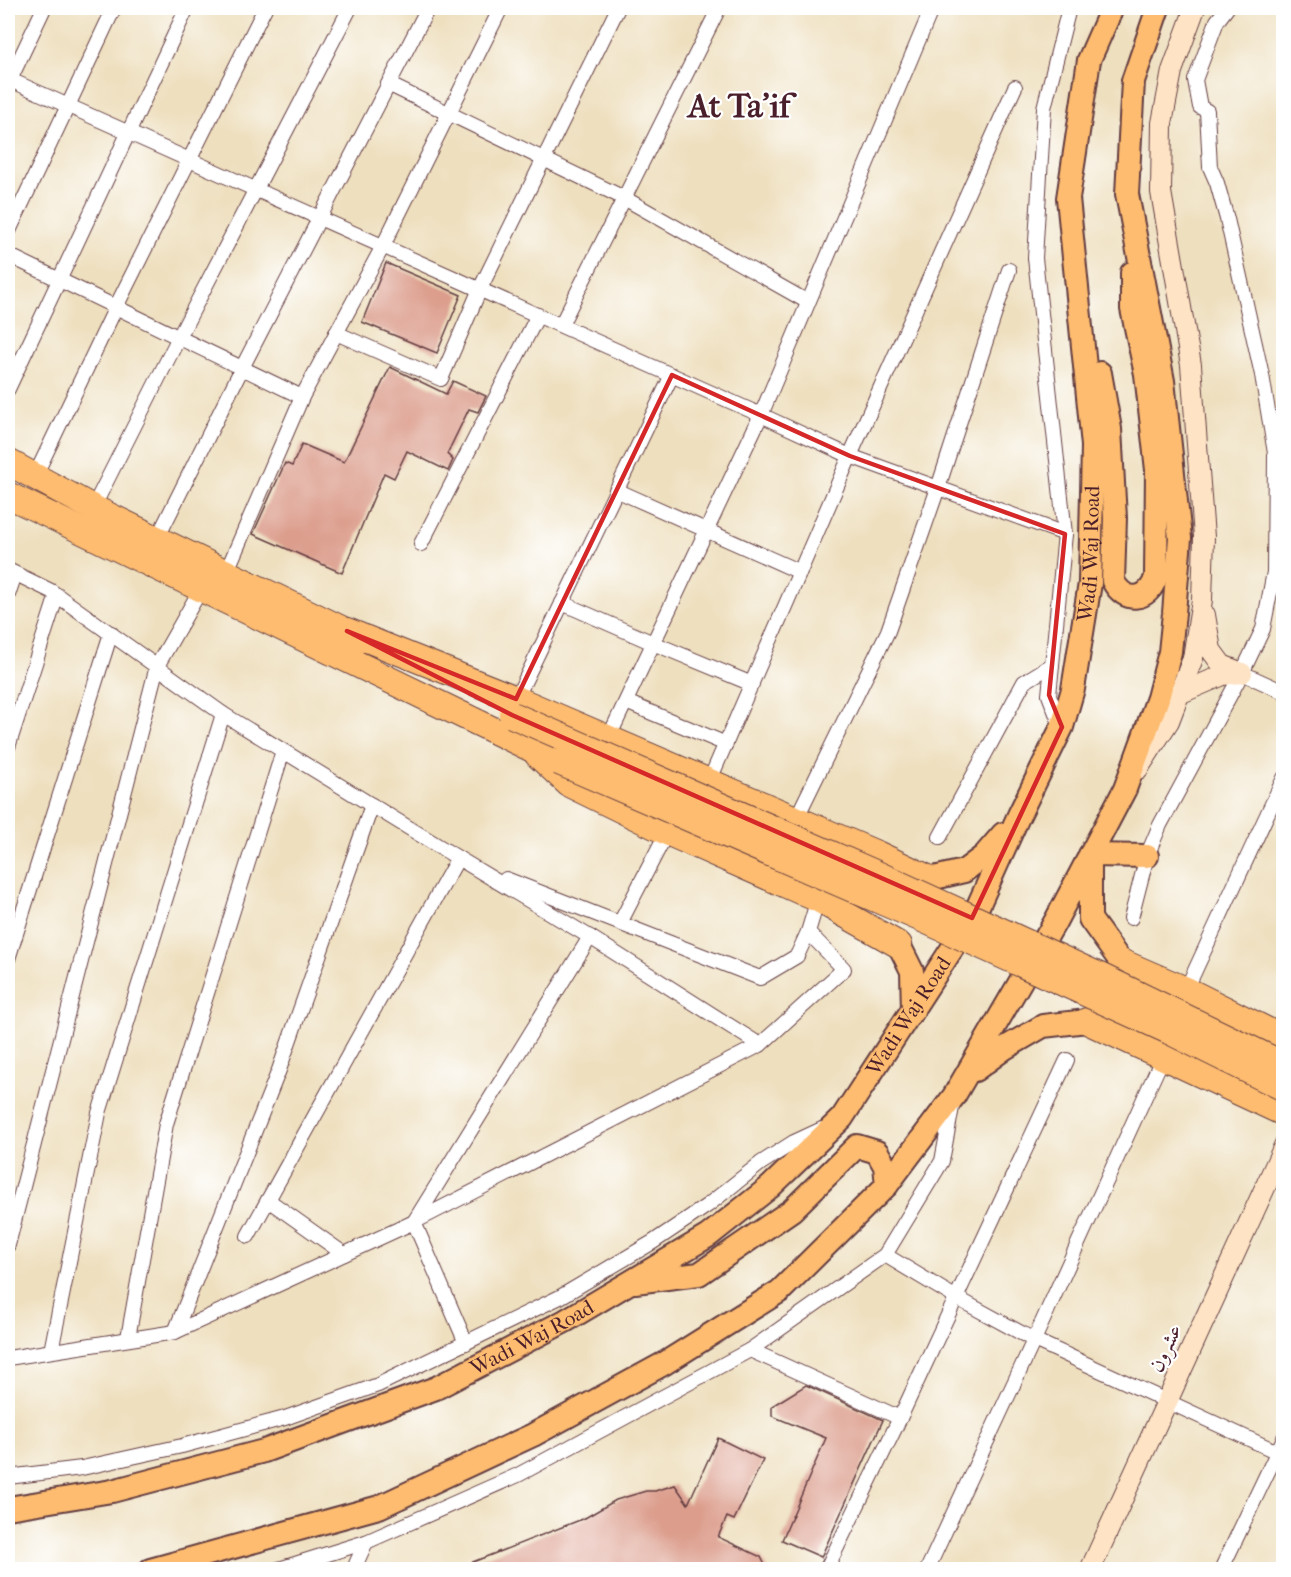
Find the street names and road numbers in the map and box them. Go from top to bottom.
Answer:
street label: Wadi Waj Road [1072,485,1104,625]
street label: Wadi Waj Road [861,952,956,1081]
street label: Wadi Waj Road [465,1294,598,1381]
street label: عشرون [1144,1320,1188,1377]

